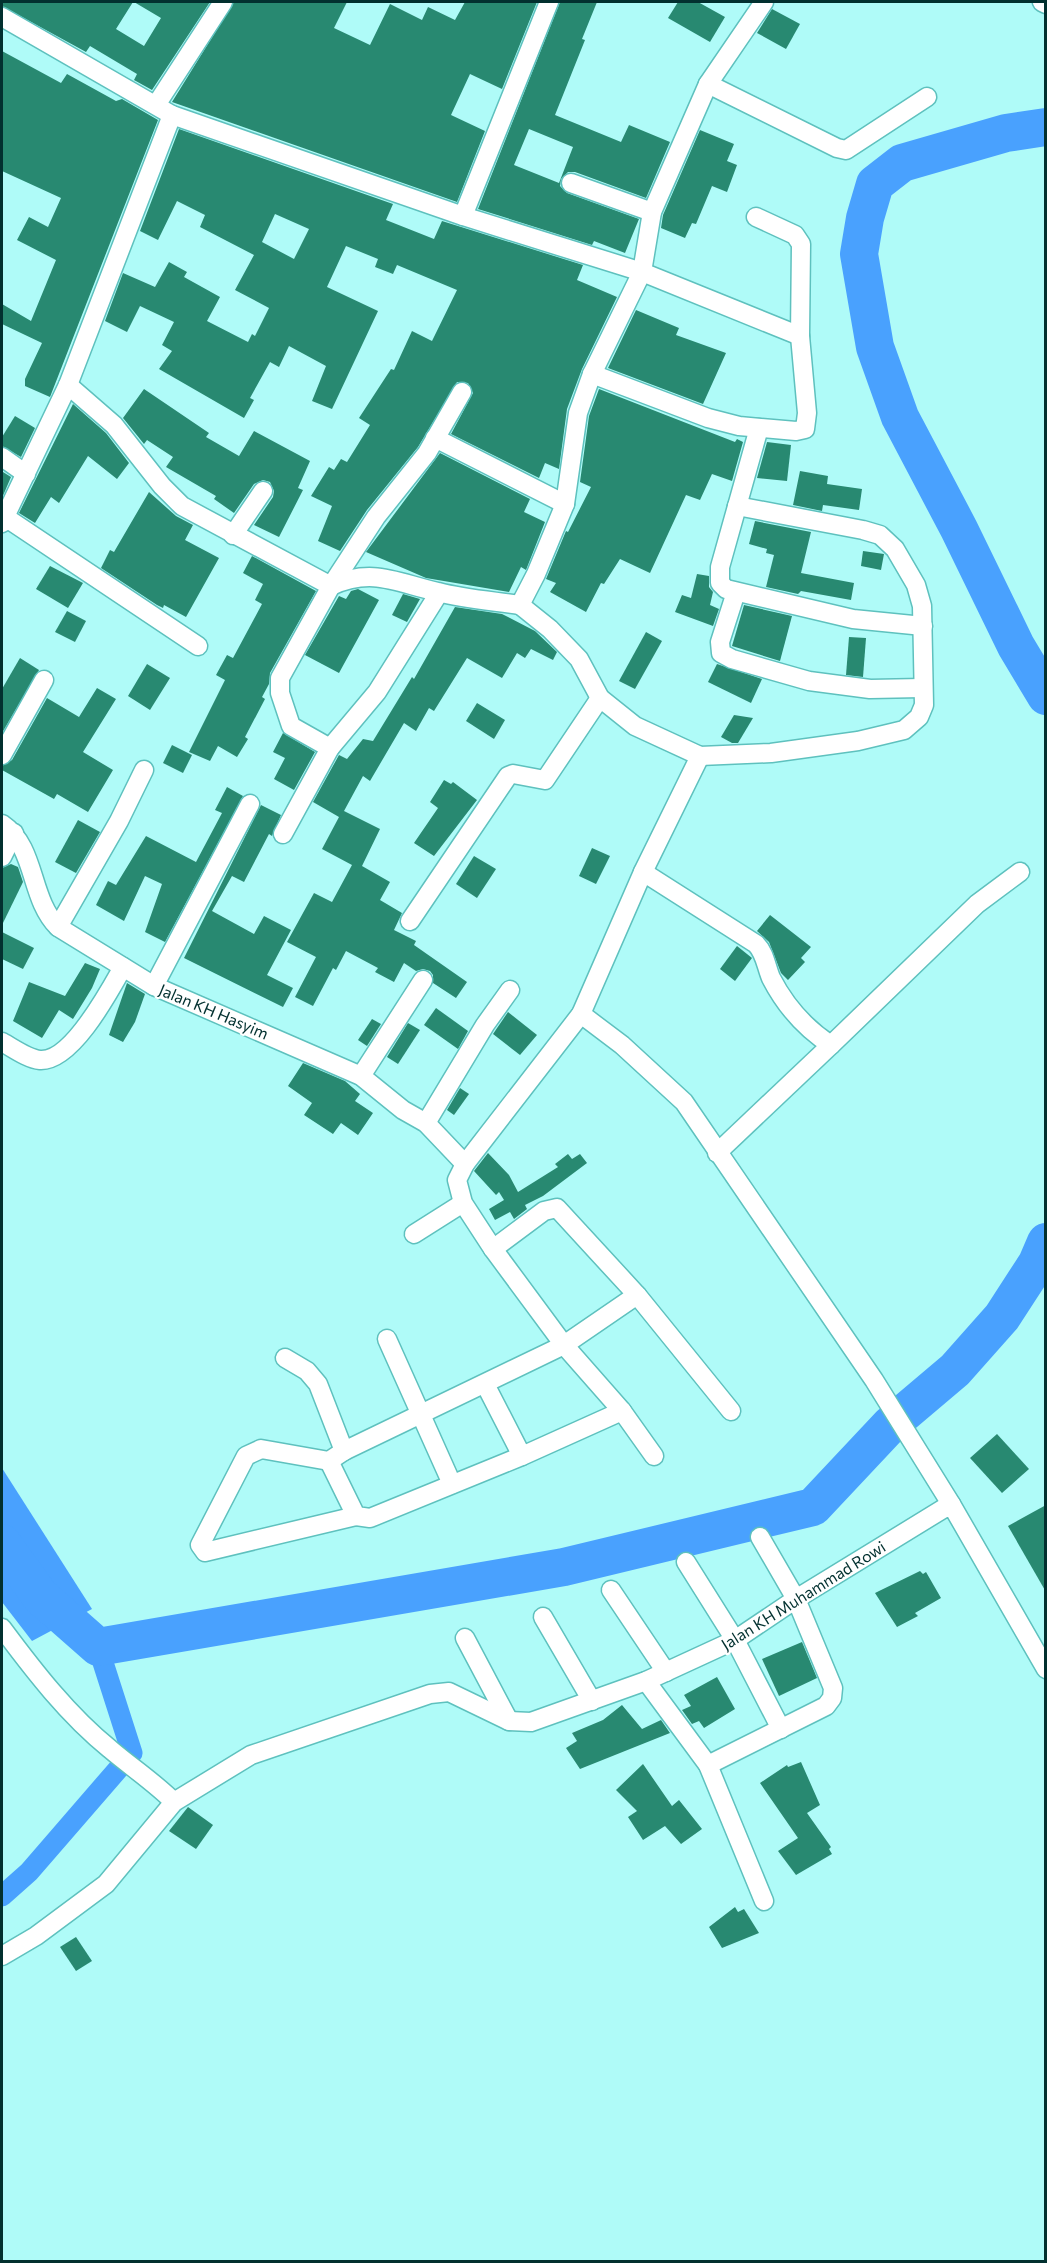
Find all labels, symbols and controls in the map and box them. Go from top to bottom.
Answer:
street label: Jalan KH Hasyim [156,979,272,1043]
street label: Jalan KH Muhammad Rowi [717,1537,889,1653]

